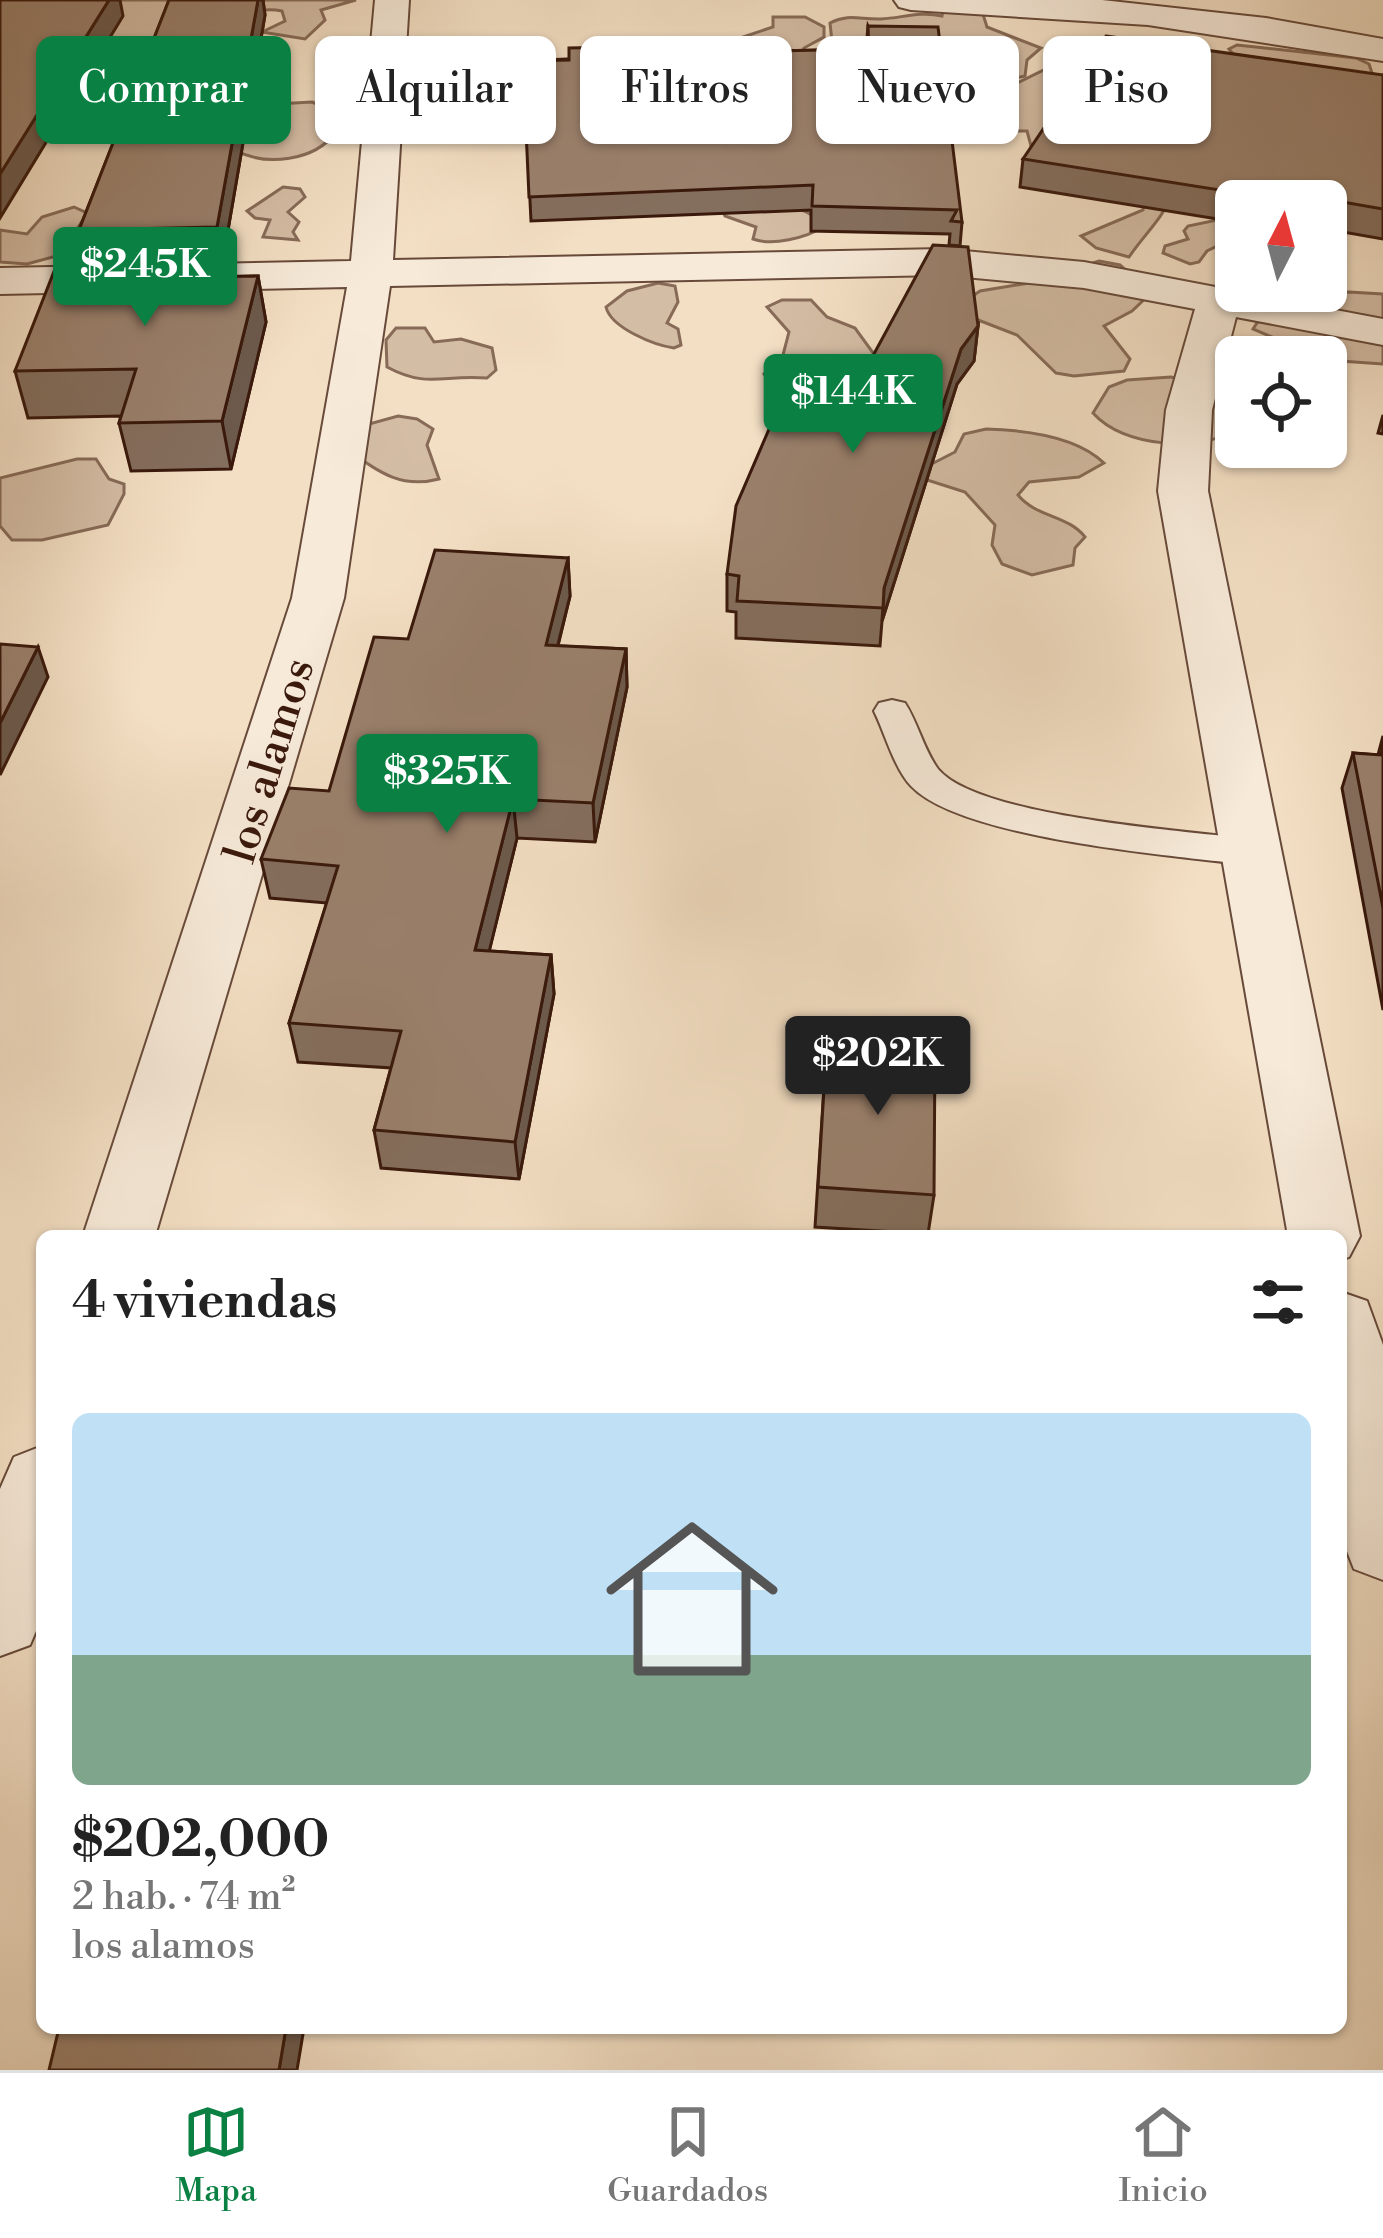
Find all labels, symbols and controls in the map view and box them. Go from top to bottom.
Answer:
chip: Comprar [36,36,291,144]
chip: Alquilar [315,36,556,144]
chip: Filtros [580,36,792,144]
chip: Nuevo [816,36,1019,144]
chip: Piso [1043,36,1211,144]
north arrow [1215,180,1347,312]
map controls [1215,180,1347,468]
pin: $245K [61,227,229,329]
text: $245K [80,241,210,290]
button: locate [1215,336,1347,468]
pin: $144K [769,354,937,456]
text: $144K [791,368,915,417]
street label: los alamos [212,652,328,870]
pin: $325K [363,734,531,836]
text: $325K [384,748,510,797]
pin: $202K [794,1016,962,1118]
text: $202K [812,1030,944,1079]
icon: filters [1245,1269,1311,1335]
text: 4 viviendas [72,1270,337,1334]
icon: home [584,1491,800,1707]
text: $202,000 [72,1809,329,1873]
text: 2 hab. · 74 m² [72,1873,295,1922]
text: los alamos [72,1922,255,1971]
tab: Mapa [175,2099,257,2212]
tab: Guardados [607,2099,768,2212]
tab: Inicio [1119,2099,1208,2212]

